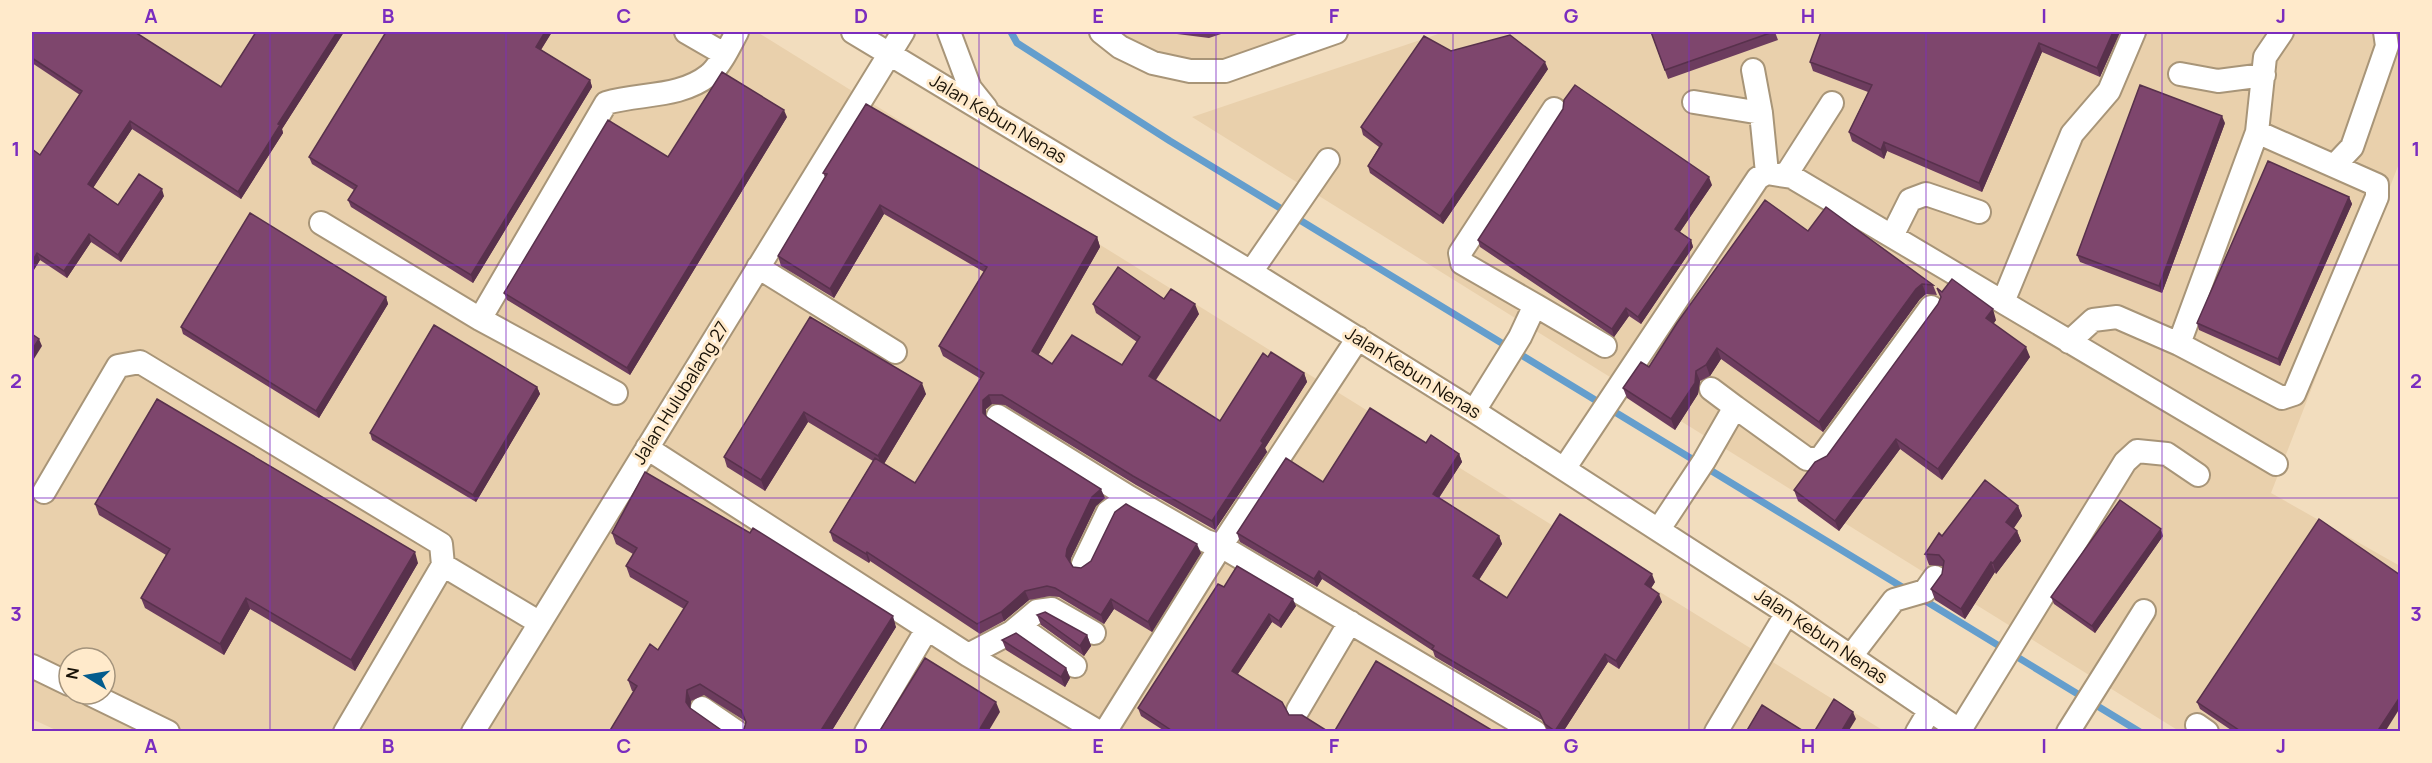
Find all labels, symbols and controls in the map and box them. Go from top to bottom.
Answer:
text: A [144,2,158,29]
text: B [382,2,395,29]
text: C [617,2,631,29]
text: D [854,2,868,29]
text: E [1092,2,1104,29]
text: F [1329,2,1340,29]
text: G [1564,2,1579,29]
text: H [1801,2,1815,29]
text: I [2041,2,2047,29]
text: J [2276,2,2286,29]
street label: Jalan Kebun Nenas [926,68,1071,169]
text: 1 [12,135,20,162]
text: 1 [2412,135,2420,162]
street label: Jalan Hulubalang 27 [627,317,734,468]
street label: Jalan Kebun Nenas [1341,321,1486,424]
text: 2 [10,367,22,394]
text: 2 [2410,367,2422,394]
street label: Jalan Kebun Nenas [1750,582,1893,689]
text: 3 [10,600,22,627]
text: 3 [2410,600,2422,627]
north arrow [57,646,117,706]
text: N [60,665,84,681]
text: A [144,732,158,759]
text: B [382,732,395,759]
text: C [617,732,631,759]
text: D [854,732,868,759]
text: E [1092,732,1104,759]
text: F [1329,732,1340,759]
text: G [1564,732,1579,759]
text: H [1801,732,1815,759]
text: I [2041,732,2047,759]
text: J [2276,732,2286,759]

